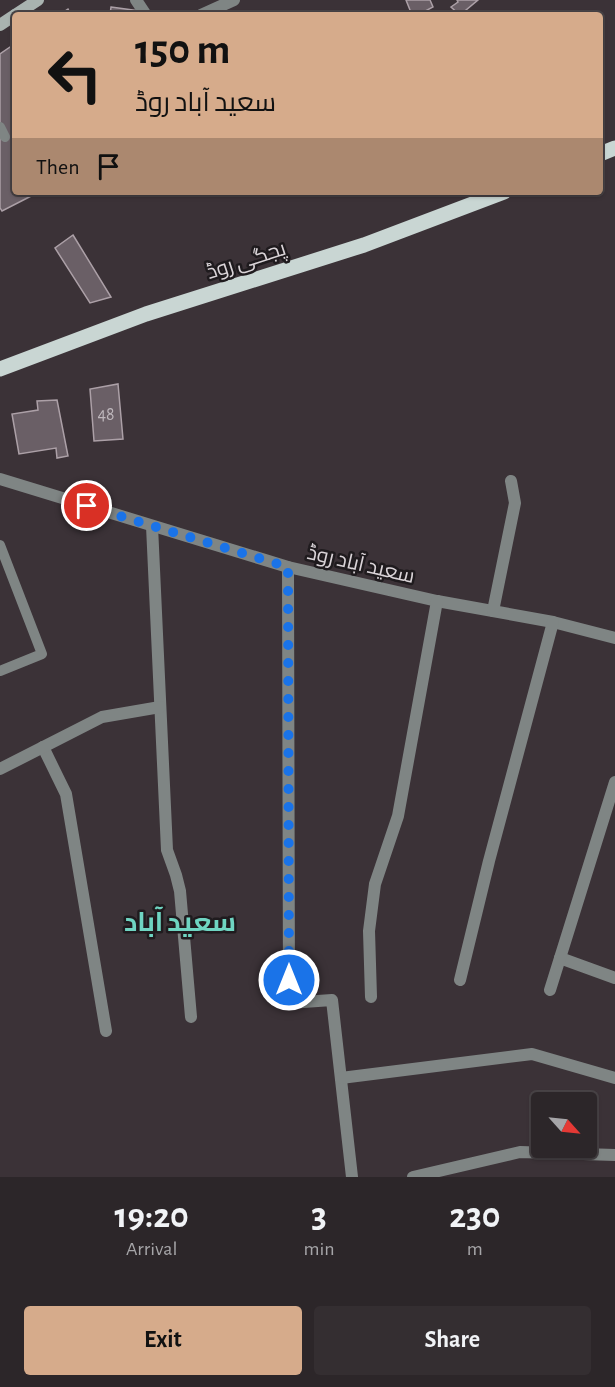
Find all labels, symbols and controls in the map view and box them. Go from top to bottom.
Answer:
text: 150 m [135,29,230,71]
icon: left [36,36,114,114]
text: سعید آباد روڈ [135,89,276,116]
icon: arrive [92,150,125,183]
text: Then [36,156,80,178]
street label: پجگی روڈ [204,238,290,286]
house number: 48 [97,406,115,424]
pin [61,480,112,531]
icon: arrive [70,489,103,522]
street label: سعید آباد روڈ [305,540,417,588]
district label: سعید آباد [124,906,236,937]
position arrow [257,948,321,1012]
north arrow [531,1092,597,1158]
map controls [531,1092,597,1158]
text: 19:20 [115,1198,189,1234]
text: 3 [311,1198,327,1234]
text: 230 [449,1198,500,1234]
text: Arrival [126,1239,177,1259]
text: min [303,1239,335,1259]
text: m [467,1239,483,1259]
button: Exit [24,1306,302,1375]
button: Share [314,1306,591,1375]

